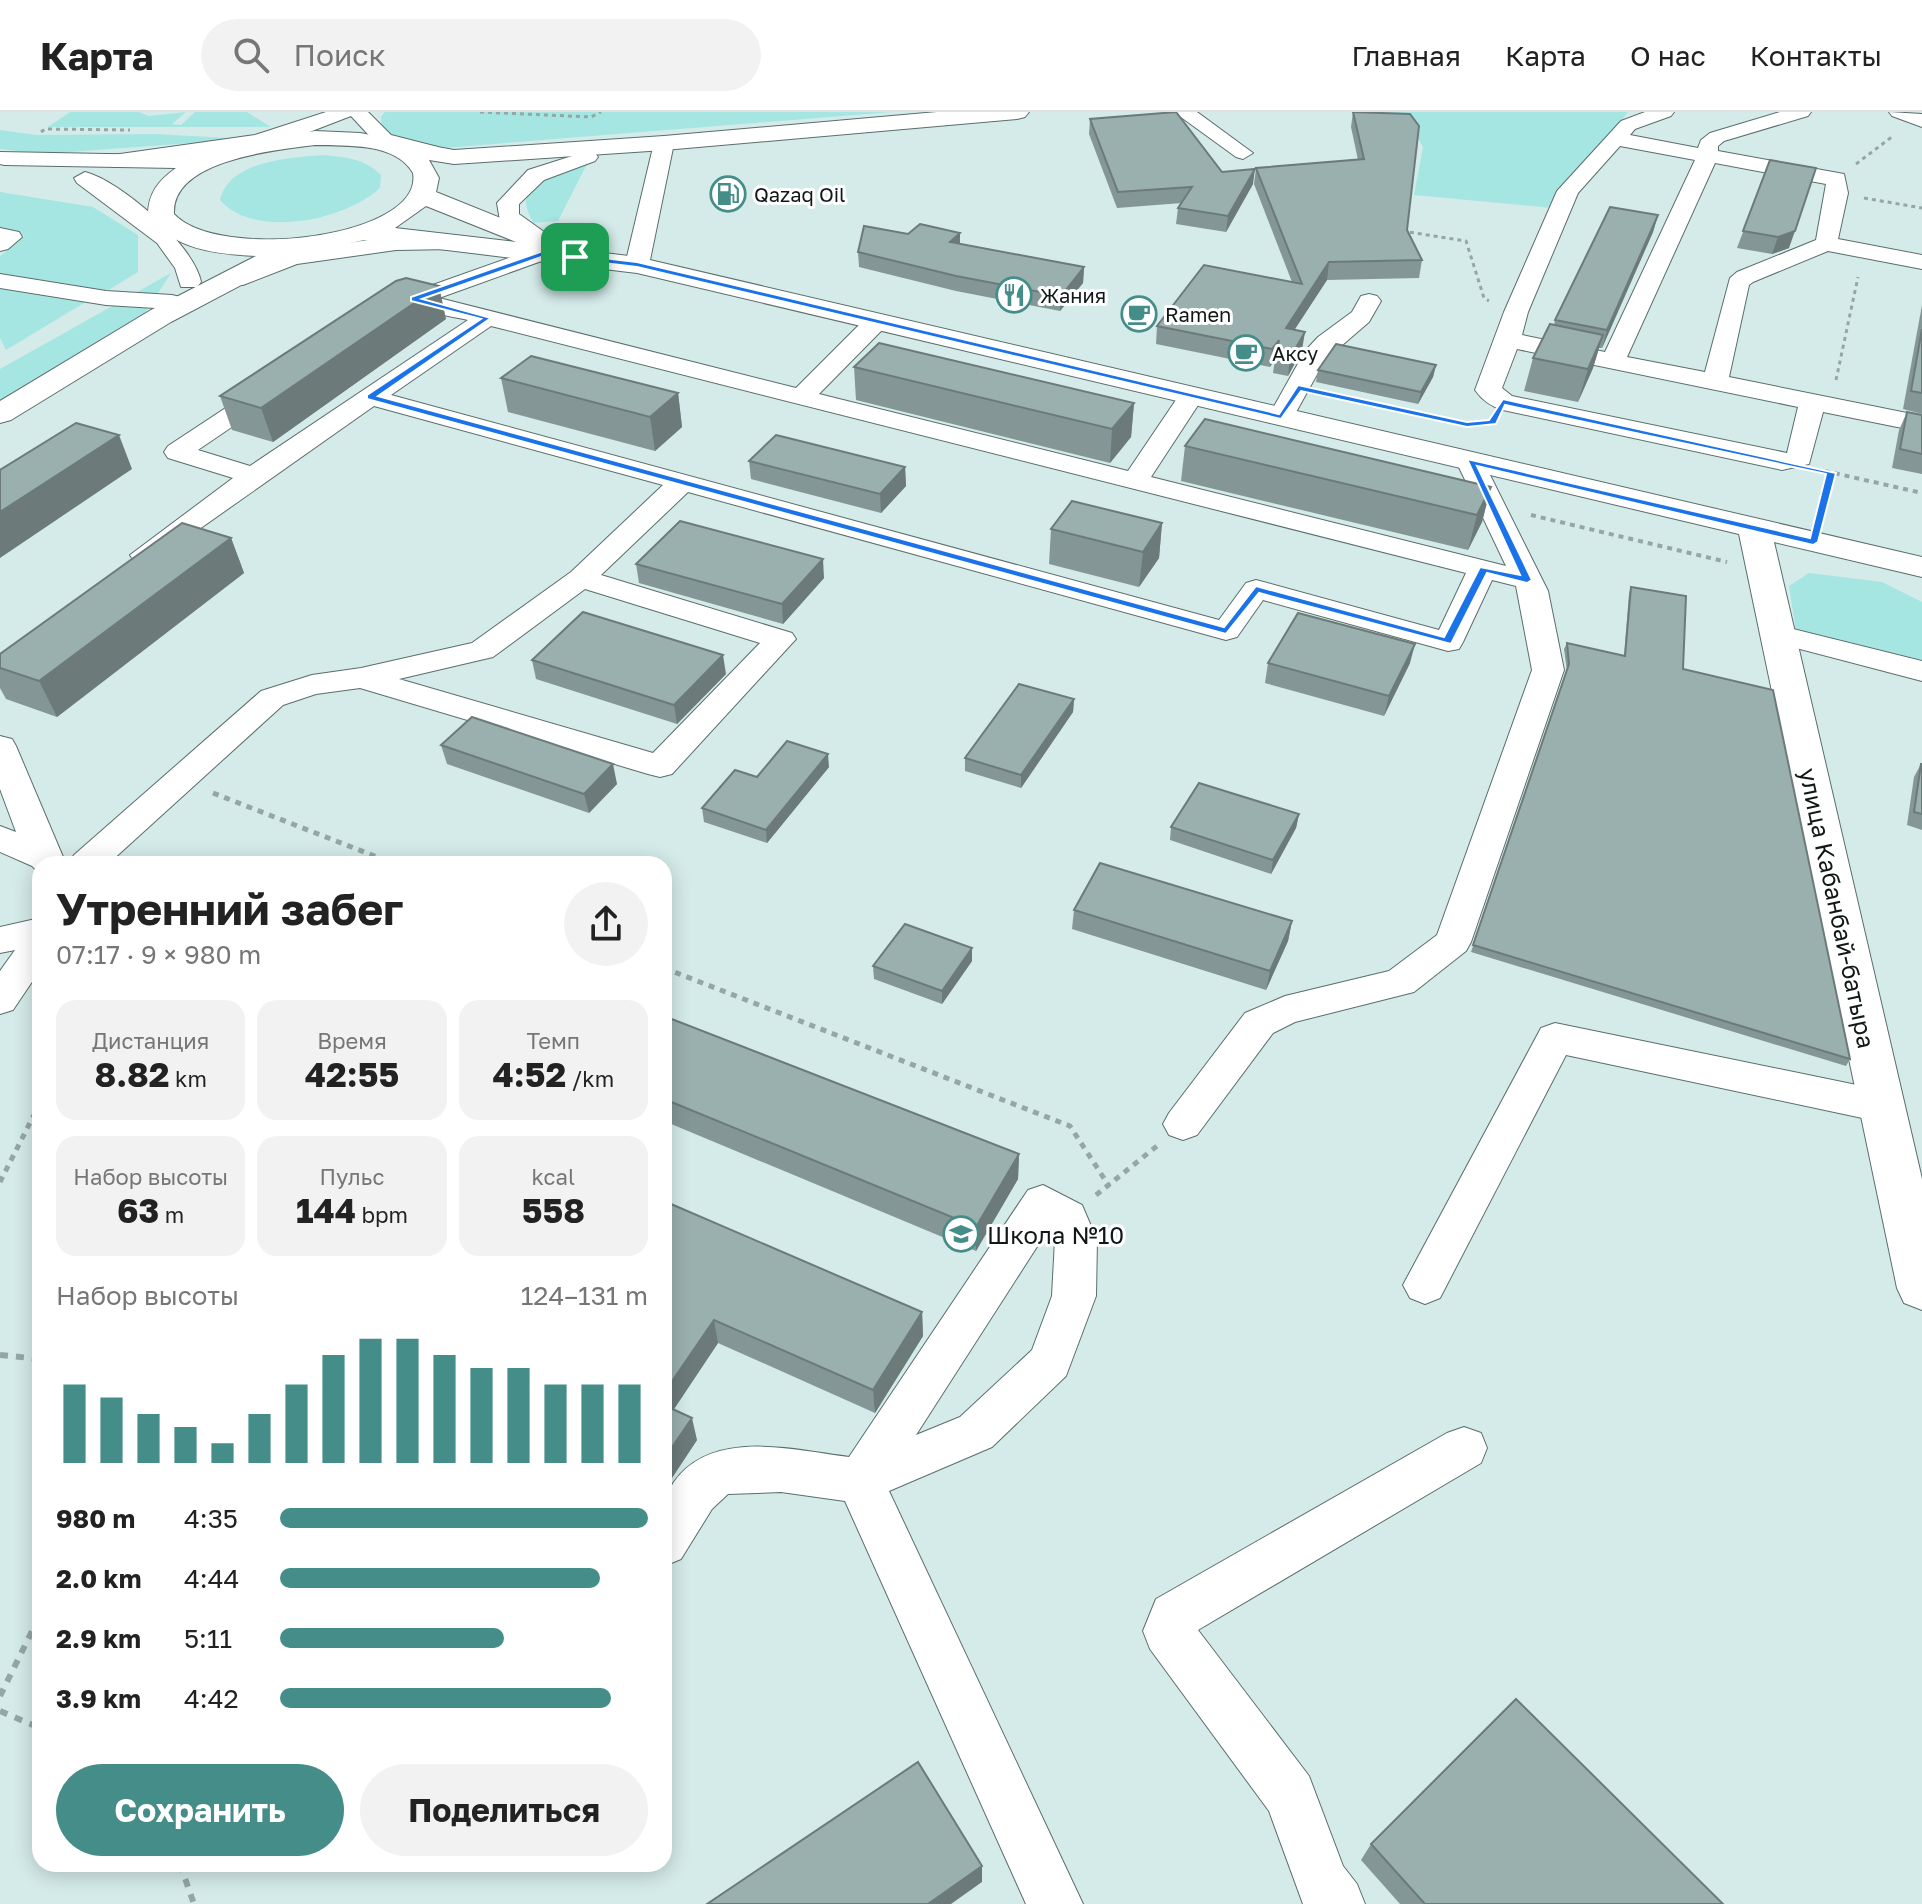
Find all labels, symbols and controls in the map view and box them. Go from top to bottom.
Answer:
search box [201,19,761,91]
text: Карта [40,33,153,78]
icon: search [229,33,273,77]
text: Поиск [293,37,386,73]
text: Главная [1351,39,1461,72]
text: Карта [1505,39,1586,72]
text: О нас [1630,39,1706,72]
text: Контакты [1750,39,1882,72]
fuel station icon: Qazaq Oil [709,175,747,213]
place label: Qazaq Oil [754,182,845,206]
pin [541,223,609,291]
icon: arrive [553,235,597,279]
restaurant icon: Жания [995,276,1033,314]
place label: Жания [1040,283,1106,307]
cafe icon: Ramen [1120,295,1158,333]
place label: Ramen [1165,302,1231,326]
cafe icon: Аксу [1227,334,1265,372]
place label: Аксу [1272,341,1318,365]
street label: улица Кабанбай-батыра [1794,765,1882,1051]
text: Утренний забег [56,882,403,935]
button: share [564,882,648,966]
text: 07:17 · 9 × 980 m [56,939,261,970]
text: Дистанция [92,1027,209,1054]
text: Время [317,1027,387,1054]
text: Темп [527,1027,580,1054]
text: 8.82 [94,1054,170,1094]
text: 42:55 [305,1054,399,1094]
text: 4:52 [493,1054,566,1094]
text: km [170,1065,207,1092]
text: /km [566,1065,614,1092]
text: Набор высоты [73,1163,228,1190]
text: Пульс [319,1163,385,1190]
text: kcal [532,1163,575,1190]
text: 63 [117,1190,159,1230]
text: 144 [296,1190,356,1230]
text: 558 [522,1190,585,1230]
text: m [159,1201,184,1228]
text: bpm [356,1201,408,1228]
school or university icon: Школа №10 [942,1215,980,1253]
place label: Школа №10 [987,1220,1124,1249]
text: Набор высоты [56,1280,239,1311]
text: 124–131 m [521,1280,648,1311]
text: 980 m [56,1503,135,1534]
text: 4:35 [184,1503,238,1534]
text: 2.0 km [56,1563,141,1594]
text: 4:44 [184,1563,239,1594]
text: 2.9 km [56,1623,141,1654]
text: 5:11 [184,1623,232,1654]
text: 3.9 km [56,1683,141,1714]
text: 4:42 [184,1683,239,1714]
button: Сохранить [56,1764,344,1856]
button: Поделиться [360,1764,648,1856]

